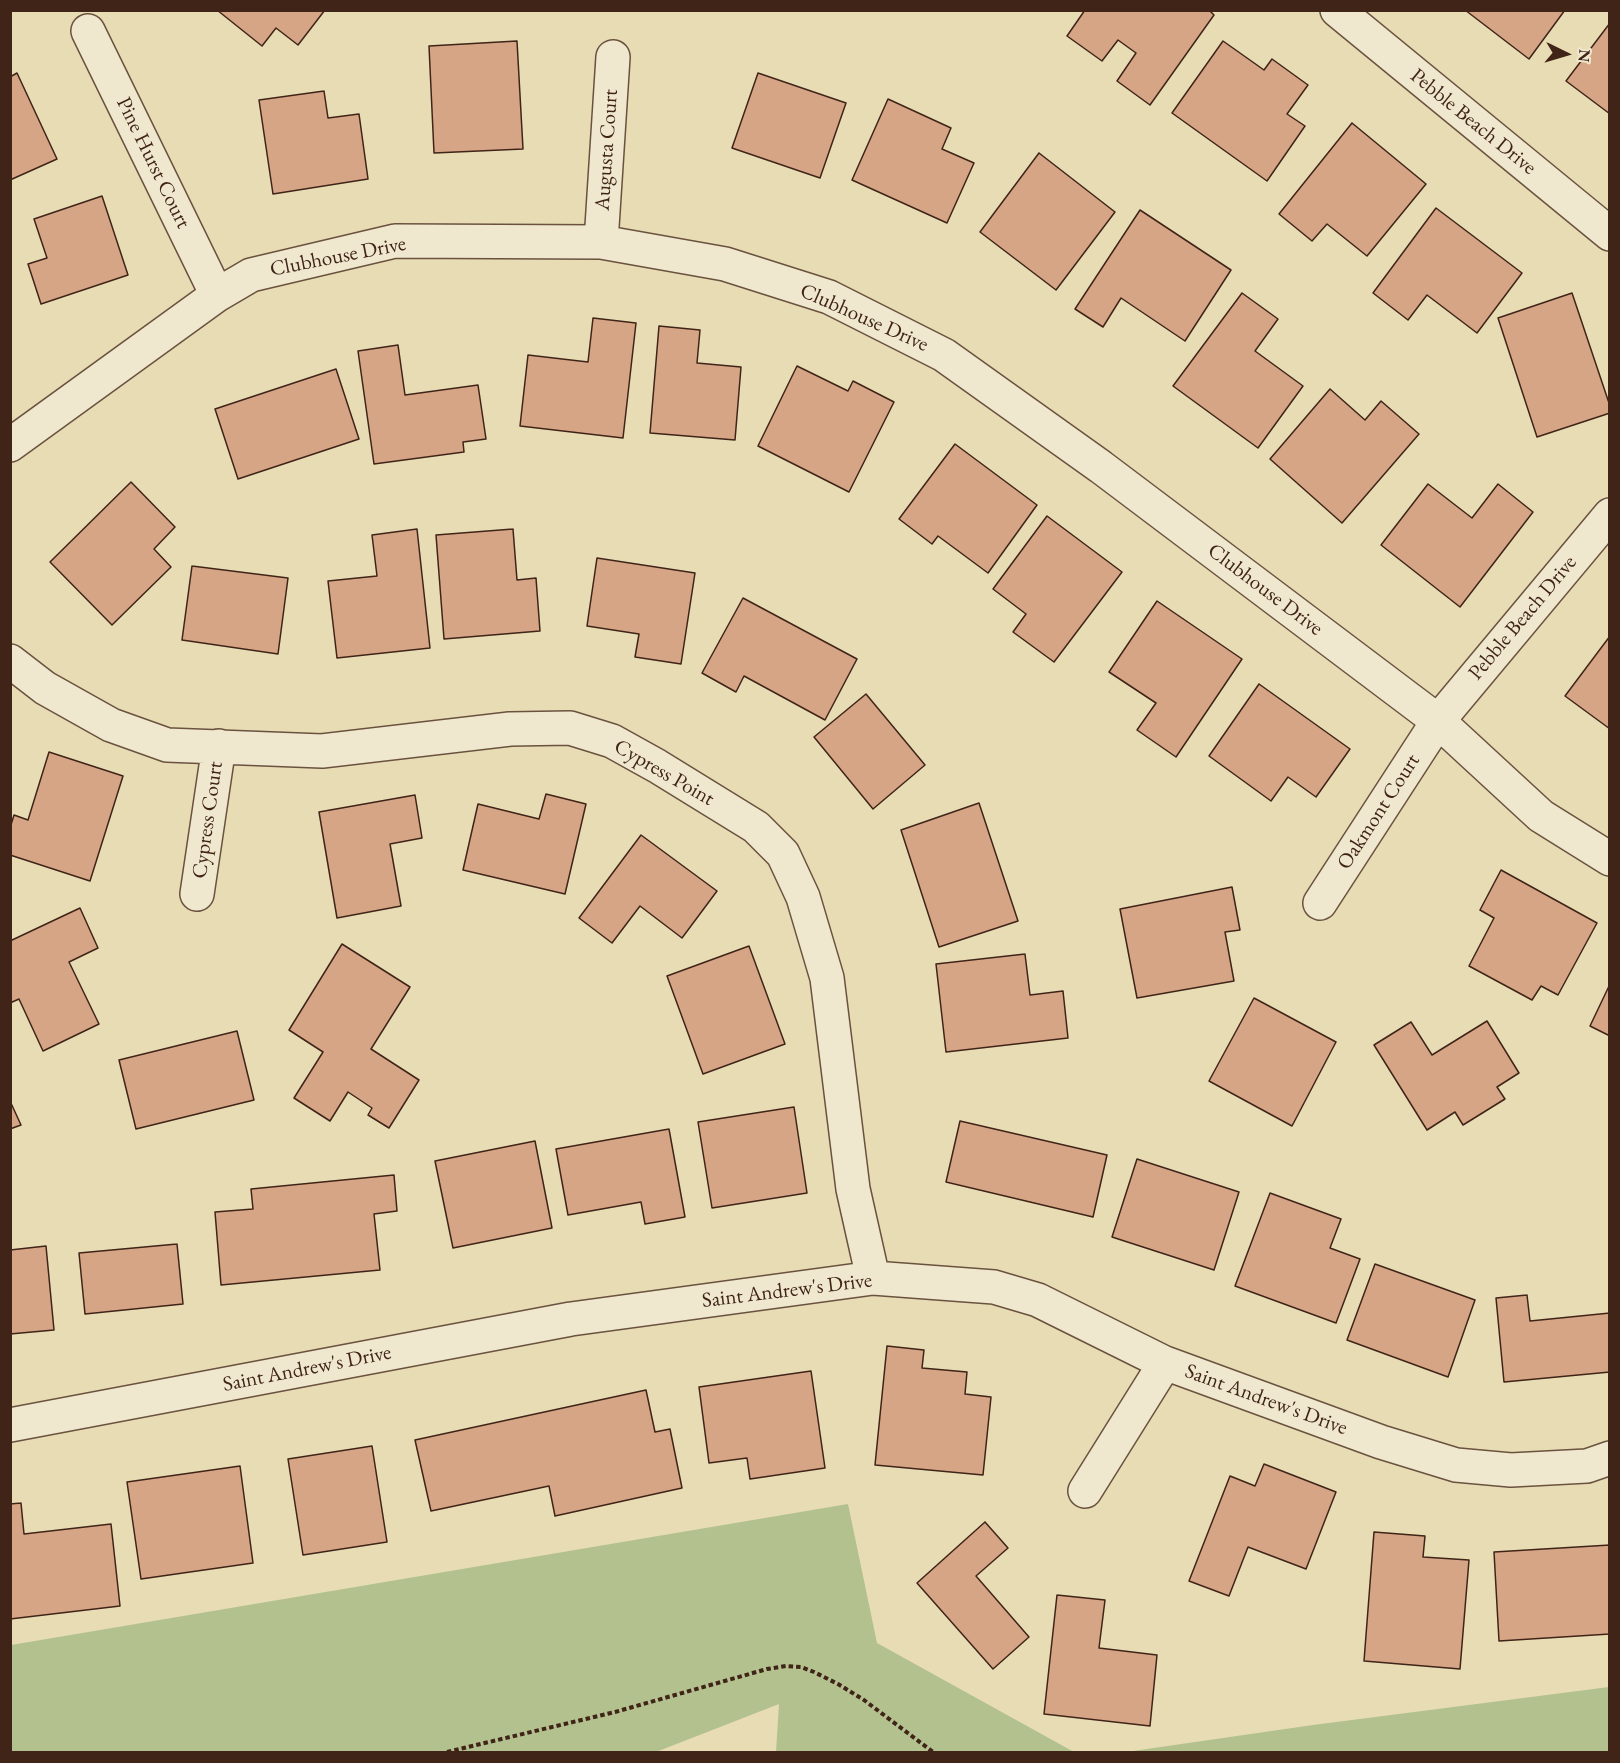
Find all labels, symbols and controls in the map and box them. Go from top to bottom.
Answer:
north arrow [1536,24,1596,84]
text: N [1573,48,1595,63]
street label: Pebble Beach Drive [1405,64,1541,180]
street label: Augusta Court [590,88,624,212]
street label: Pine Hurst Court [110,93,196,233]
street label: Clubhouse Drive [268,231,408,283]
street label: Clubhouse Drive [796,278,932,358]
street label: Clubhouse Drive [1202,538,1328,642]
street label: Pebble Beach Drive [1464,551,1582,685]
street label: Cypress Point [609,734,719,812]
street label: Oakmont Court [1332,749,1426,875]
street label: Cypress Court [187,760,229,880]
street label: Saint Andrew's Drive [701,1268,873,1314]
street label: Saint Andrew's Drive [221,1340,393,1398]
street label: Saint Andrew's Drive [1181,1359,1351,1441]

